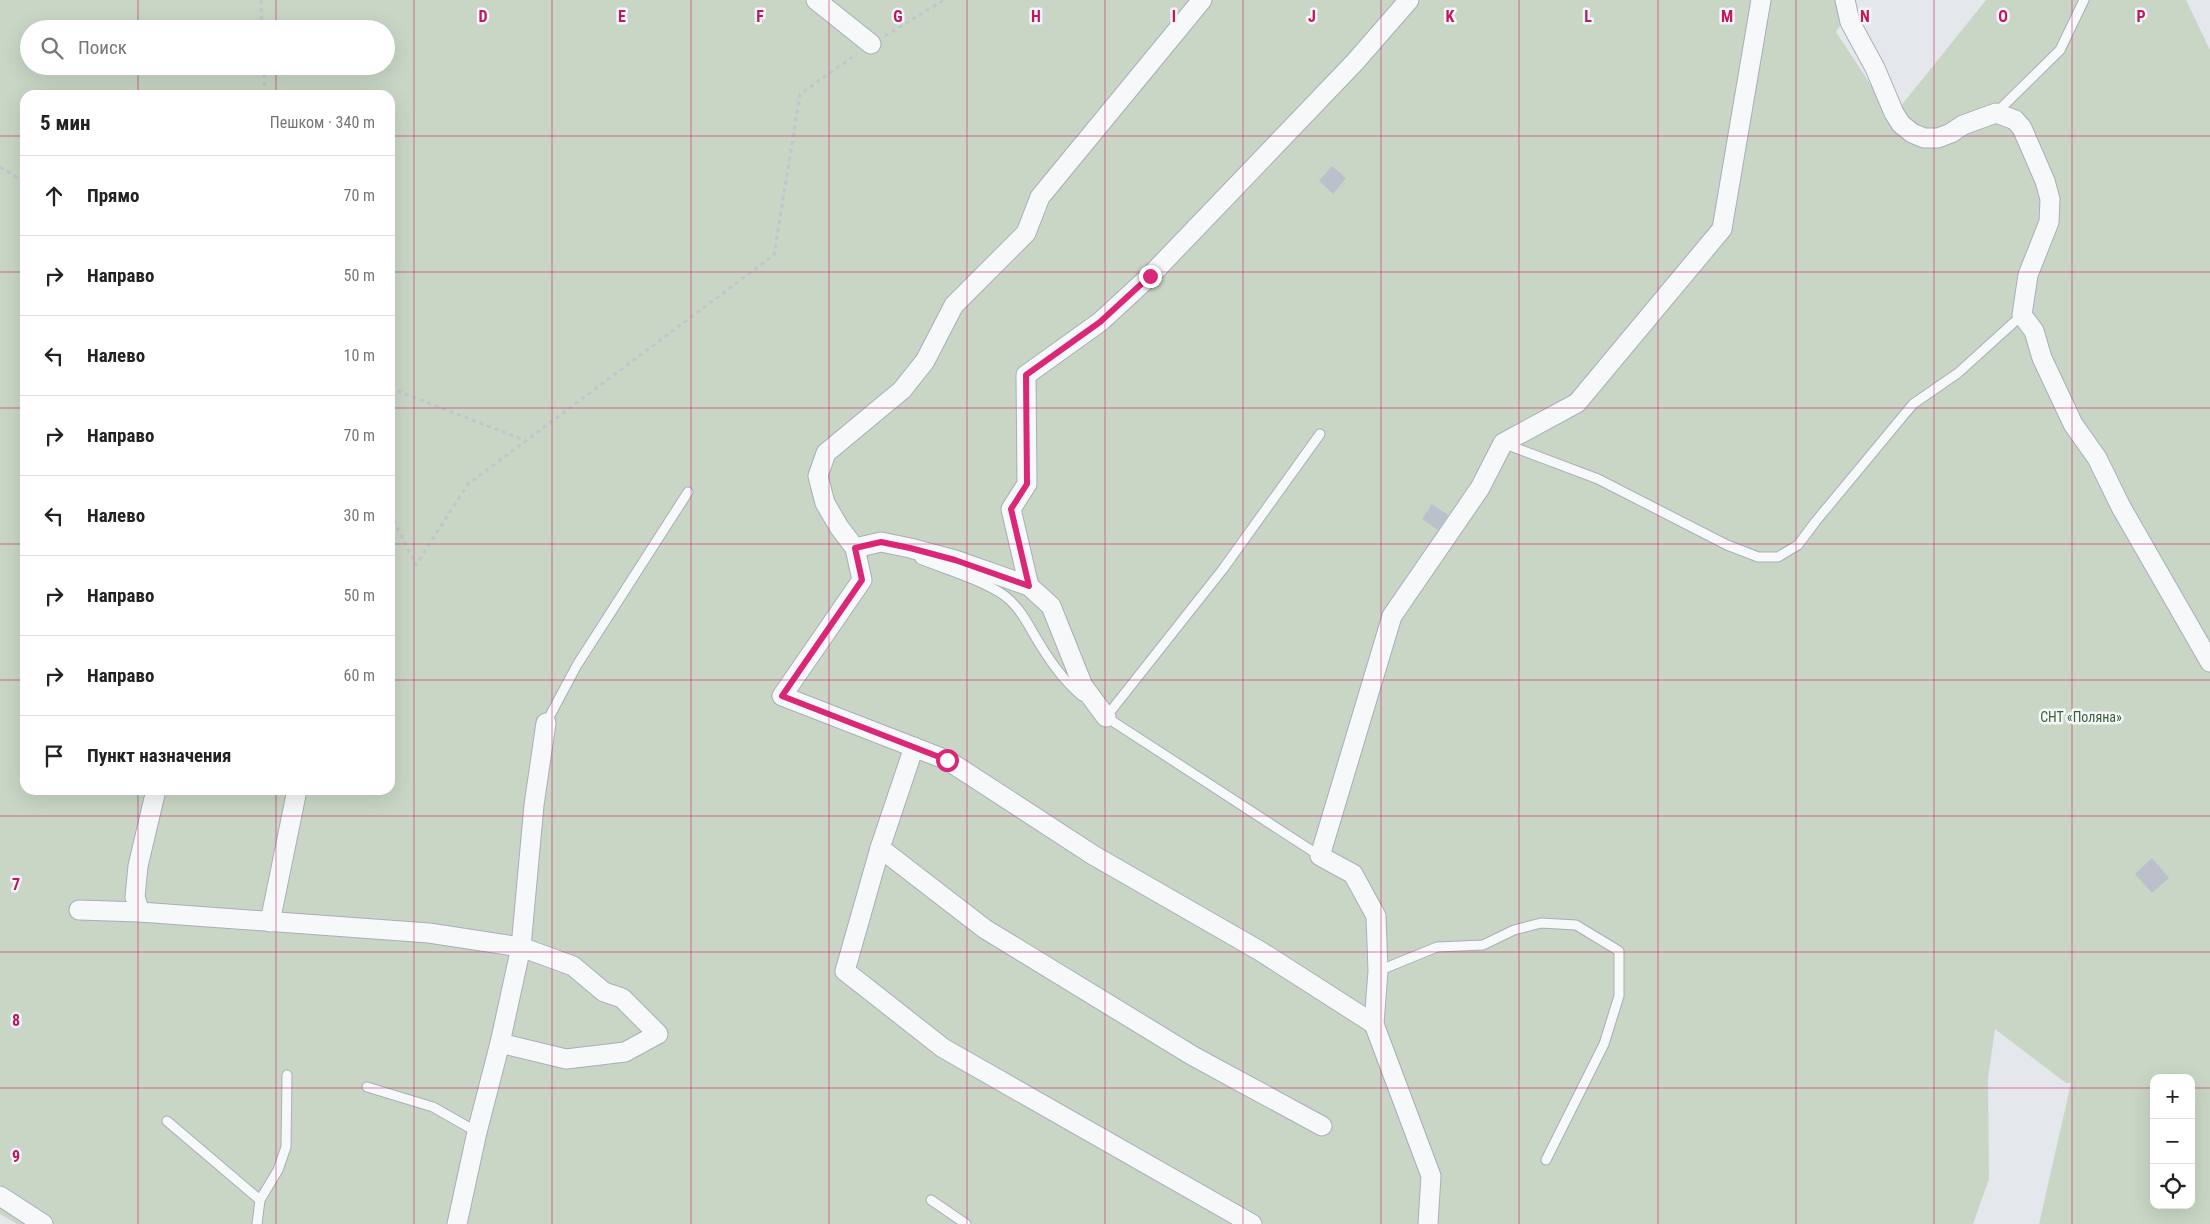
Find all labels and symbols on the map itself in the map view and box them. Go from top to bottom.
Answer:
text: D [478,7,488,26]
text: E [618,7,626,26]
text: F [756,7,764,26]
text: G [893,7,903,26]
text: H [1031,7,1041,26]
text: I [1172,7,1176,26]
text: J [1308,7,1316,26]
text: K [1446,7,1455,26]
text: L [1584,7,1592,26]
text: M [1721,7,1733,26]
text: N [1860,7,1870,26]
text: O [1998,7,2008,26]
text: P [2136,7,2146,26]
route end [1139,265,1162,288]
park label: СНТ «Поляна» [2040,709,2122,725]
route start [936,749,959,772]
text: 7 [12,875,20,894]
text: 8 [12,1011,20,1030]
text: 9 [12,1147,20,1166]

